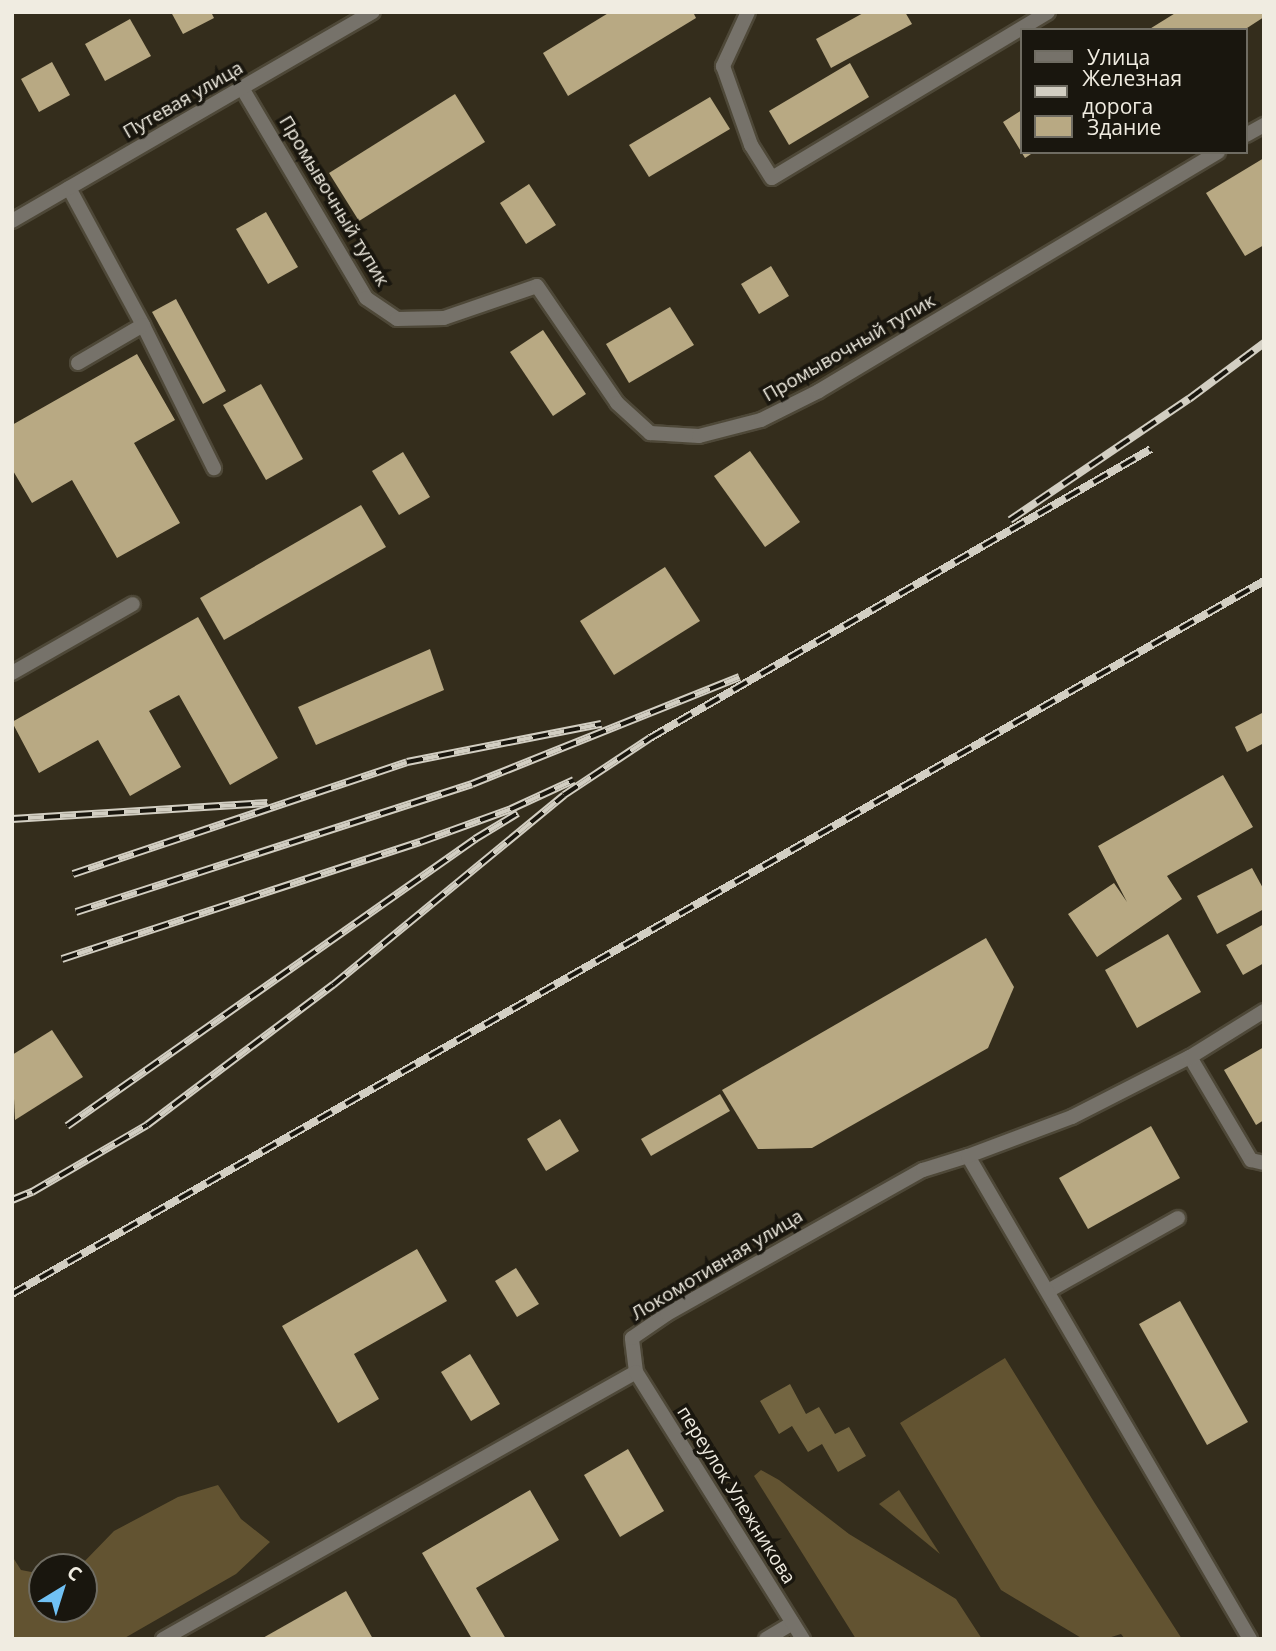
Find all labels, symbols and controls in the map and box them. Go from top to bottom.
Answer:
legend [1020,28,1248,154]
text: Улица [1087,43,1150,71]
street label: Путевая улица [119,56,247,144]
text: Железная дорога [1082,64,1182,120]
street label: Промывочный тупик [274,112,394,290]
text: Здание [1087,113,1161,141]
street label: Промывочный тупик [759,289,939,407]
street label: Локомотивная улица [627,1205,807,1325]
street label: переулок Улежникова [672,1402,800,1588]
north arrow [28,1553,98,1623]
text: С [62,1559,87,1587]

